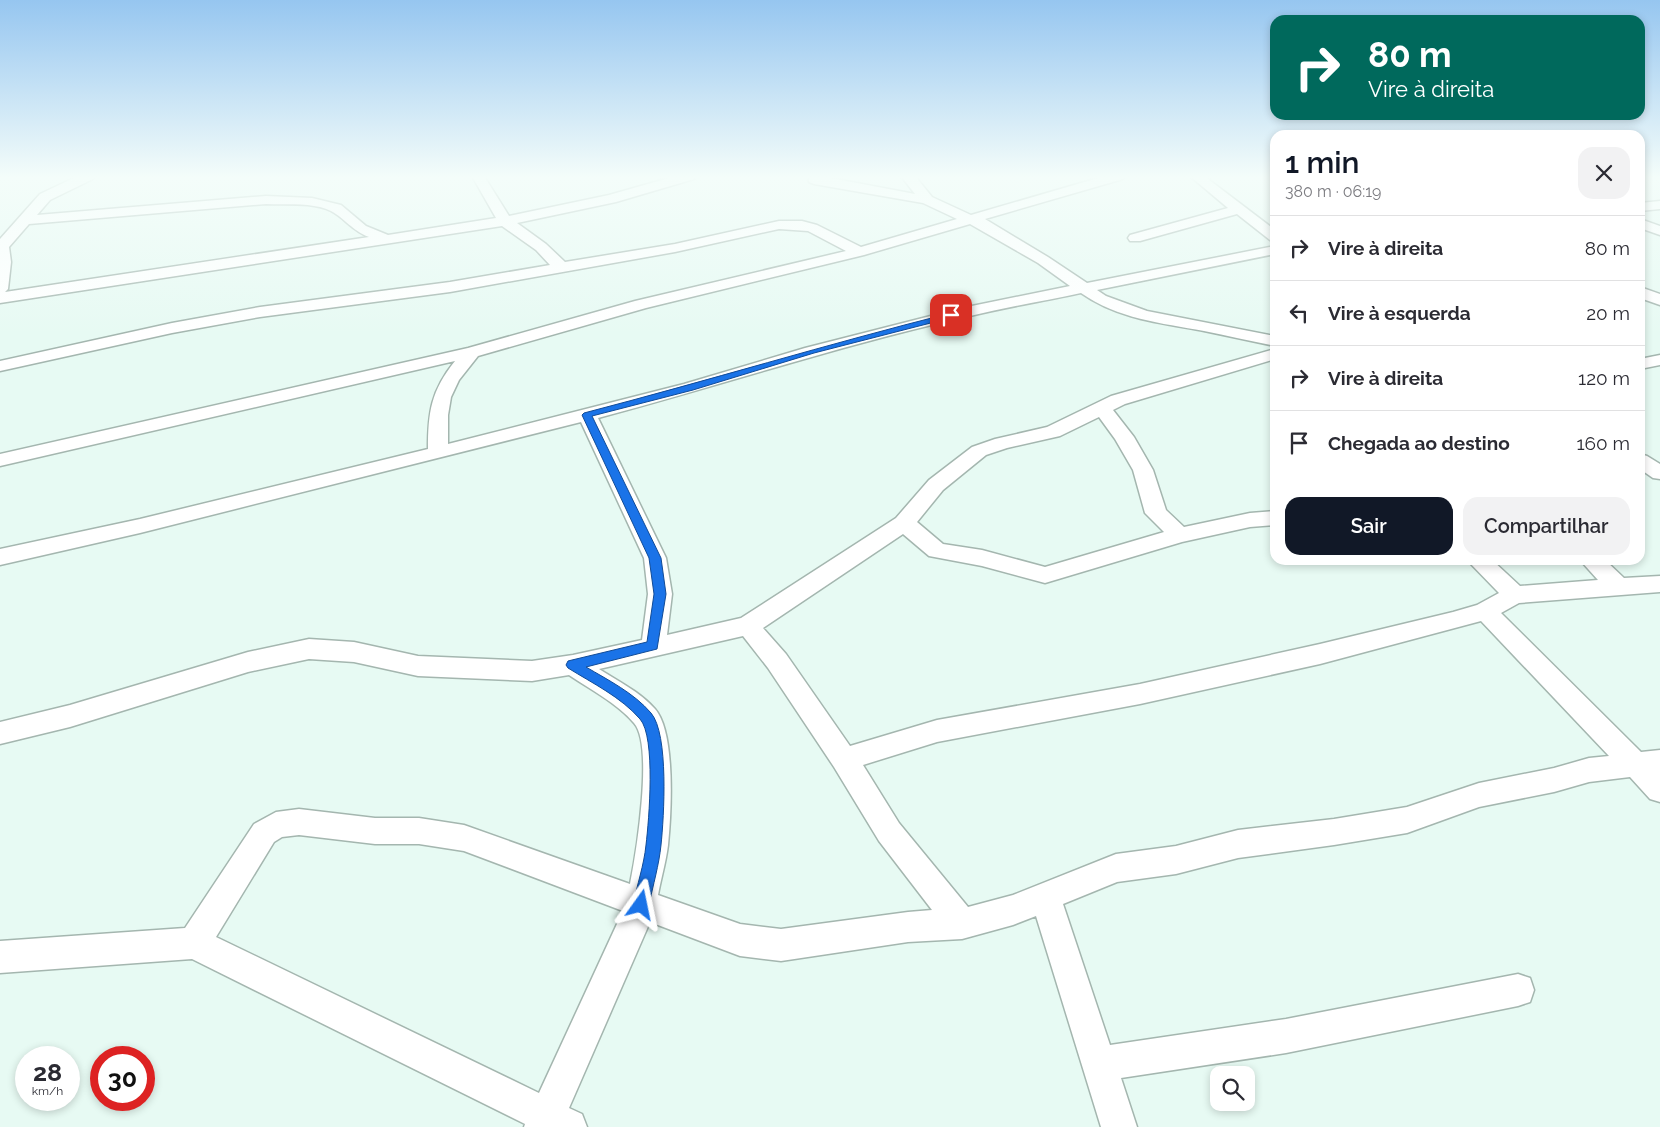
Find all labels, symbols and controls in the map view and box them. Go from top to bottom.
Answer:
text: 80 m [1368,34,1452,75]
icon: right [1285,35,1350,100]
text: Vire à direita [1368,76,1494,102]
text: 1 min [1285,145,1360,180]
button: close [1578,147,1630,199]
text: 380 m · 06:19 [1285,182,1381,201]
icon: right [1285,234,1313,262]
text: Vire à direita [1328,237,1443,259]
text: 80 m [1585,237,1630,259]
pin [930,294,972,336]
icon: left [1285,299,1313,327]
icon: arrive [937,301,965,329]
text: Vire à esquerda [1328,302,1471,324]
text: 20 m [1586,302,1630,324]
icon: right [1285,364,1313,392]
text: Vire à direita [1328,367,1443,389]
text: 120 m [1578,367,1630,389]
icon: arrive [1285,429,1313,457]
text: Chegada ao destino [1328,432,1510,454]
text: 160 m [1576,432,1630,454]
button: Sair [1285,497,1453,555]
button: Compartilhar [1463,497,1630,555]
position arrow [614,878,666,930]
speed limit sign: 30 [90,1046,155,1111]
text: 28 [33,1057,62,1087]
map controls [1210,1066,1255,1111]
button: search [1210,1066,1255,1111]
text: km/h [32,1084,63,1098]

